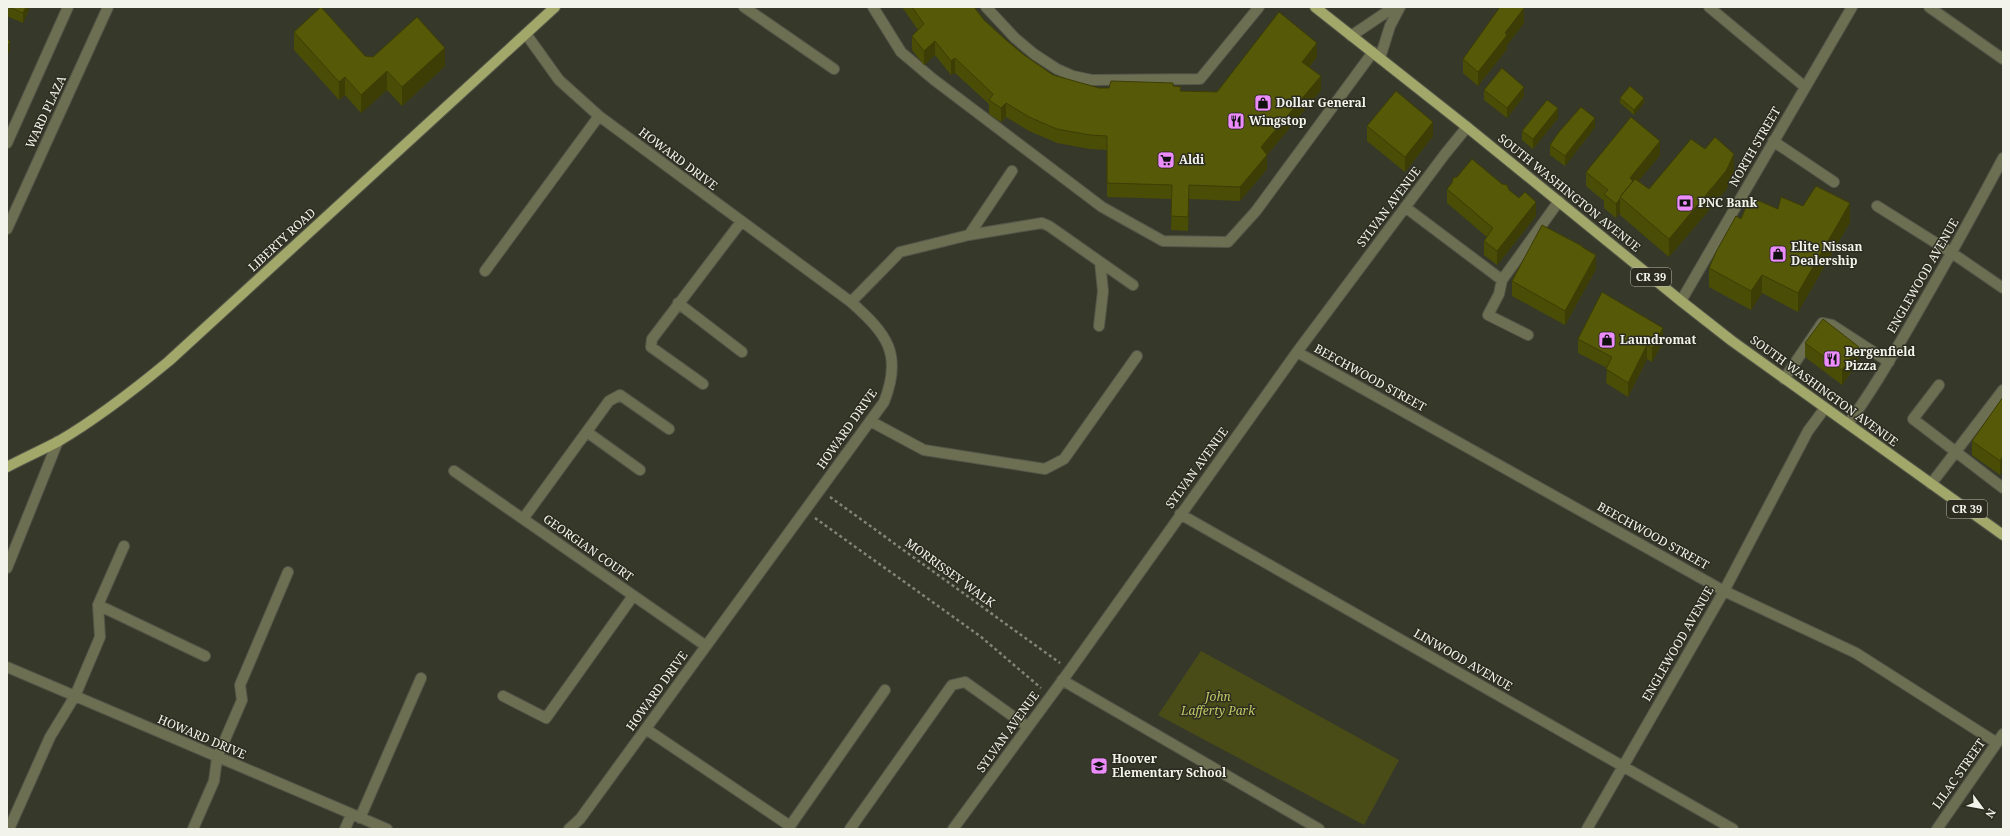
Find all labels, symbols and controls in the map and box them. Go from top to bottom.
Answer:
street label: WARD PLAZA [21,72,70,151]
shop icon: Dollar General [1253,93,1273,113]
place label: Dollar General [1276,94,1367,111]
street label: NORTH STREET [1725,103,1785,190]
restaurant icon: Wingstop [1226,111,1246,131]
place label: Wingstop [1249,112,1307,129]
street label: HOWARD DRIVE [635,123,721,194]
street label: SOUTH WASHINGTON AVENUE [1495,130,1644,255]
supermarket icon: Aldi [1156,150,1176,170]
place label: Aldi [1179,151,1205,168]
street label: SYLVAN AVENUE [1353,163,1425,250]
bank icon: PNC Bank [1675,193,1695,213]
place label: PNC Bank [1698,194,1758,211]
street label: LIBERTY ROAD [244,204,319,275]
street label: ENGLEWOOD AVENUE [1883,215,1962,336]
place label: Elite Nissan Dealership [1791,238,1863,269]
shop icon: Elite Nissan Dealership [1768,244,1788,264]
road number: CR 39 [1631,268,1671,286]
shop icon: Laundromat [1597,330,1617,350]
place label: Laundromat [1620,331,1697,348]
street label: SOUTH WASHINGTON AVENUE [1747,331,1902,450]
street label: BEECHWOOD STREET [1311,340,1430,416]
place label: Bergenfield Pizza [1845,343,1916,374]
restaurant icon: Bergenfield Pizza [1822,349,1842,369]
street label: HOWARD DRIVE [812,385,881,472]
street label: SYLVAN AVENUE [1161,424,1232,512]
street label: BEECHWOOD STREET [1594,498,1713,574]
road number: CR 39 [1947,500,1987,518]
street label: GEORGIAN COURT [540,510,637,585]
street label: MORRISSEY WALK [902,534,999,611]
street label: ENGLEWOOD AVENUE [1638,583,1717,704]
street label: LINWOOD AVENUE [1411,624,1516,695]
street label: HOWARD DRIVE [622,647,691,734]
street label: SYLVAN AVENUE [972,688,1043,776]
park label: John Lafferty Park [1180,688,1256,719]
street label: HOWARD DRIVE [155,710,249,763]
street label: LILAC STREET [1928,735,1989,812]
place label: Hoover Elementary School [1112,750,1227,781]
school or university icon: Hoover Elementary School [1089,756,1109,776]
north arrow [1962,788,2002,828]
text: N [1982,806,2000,821]

